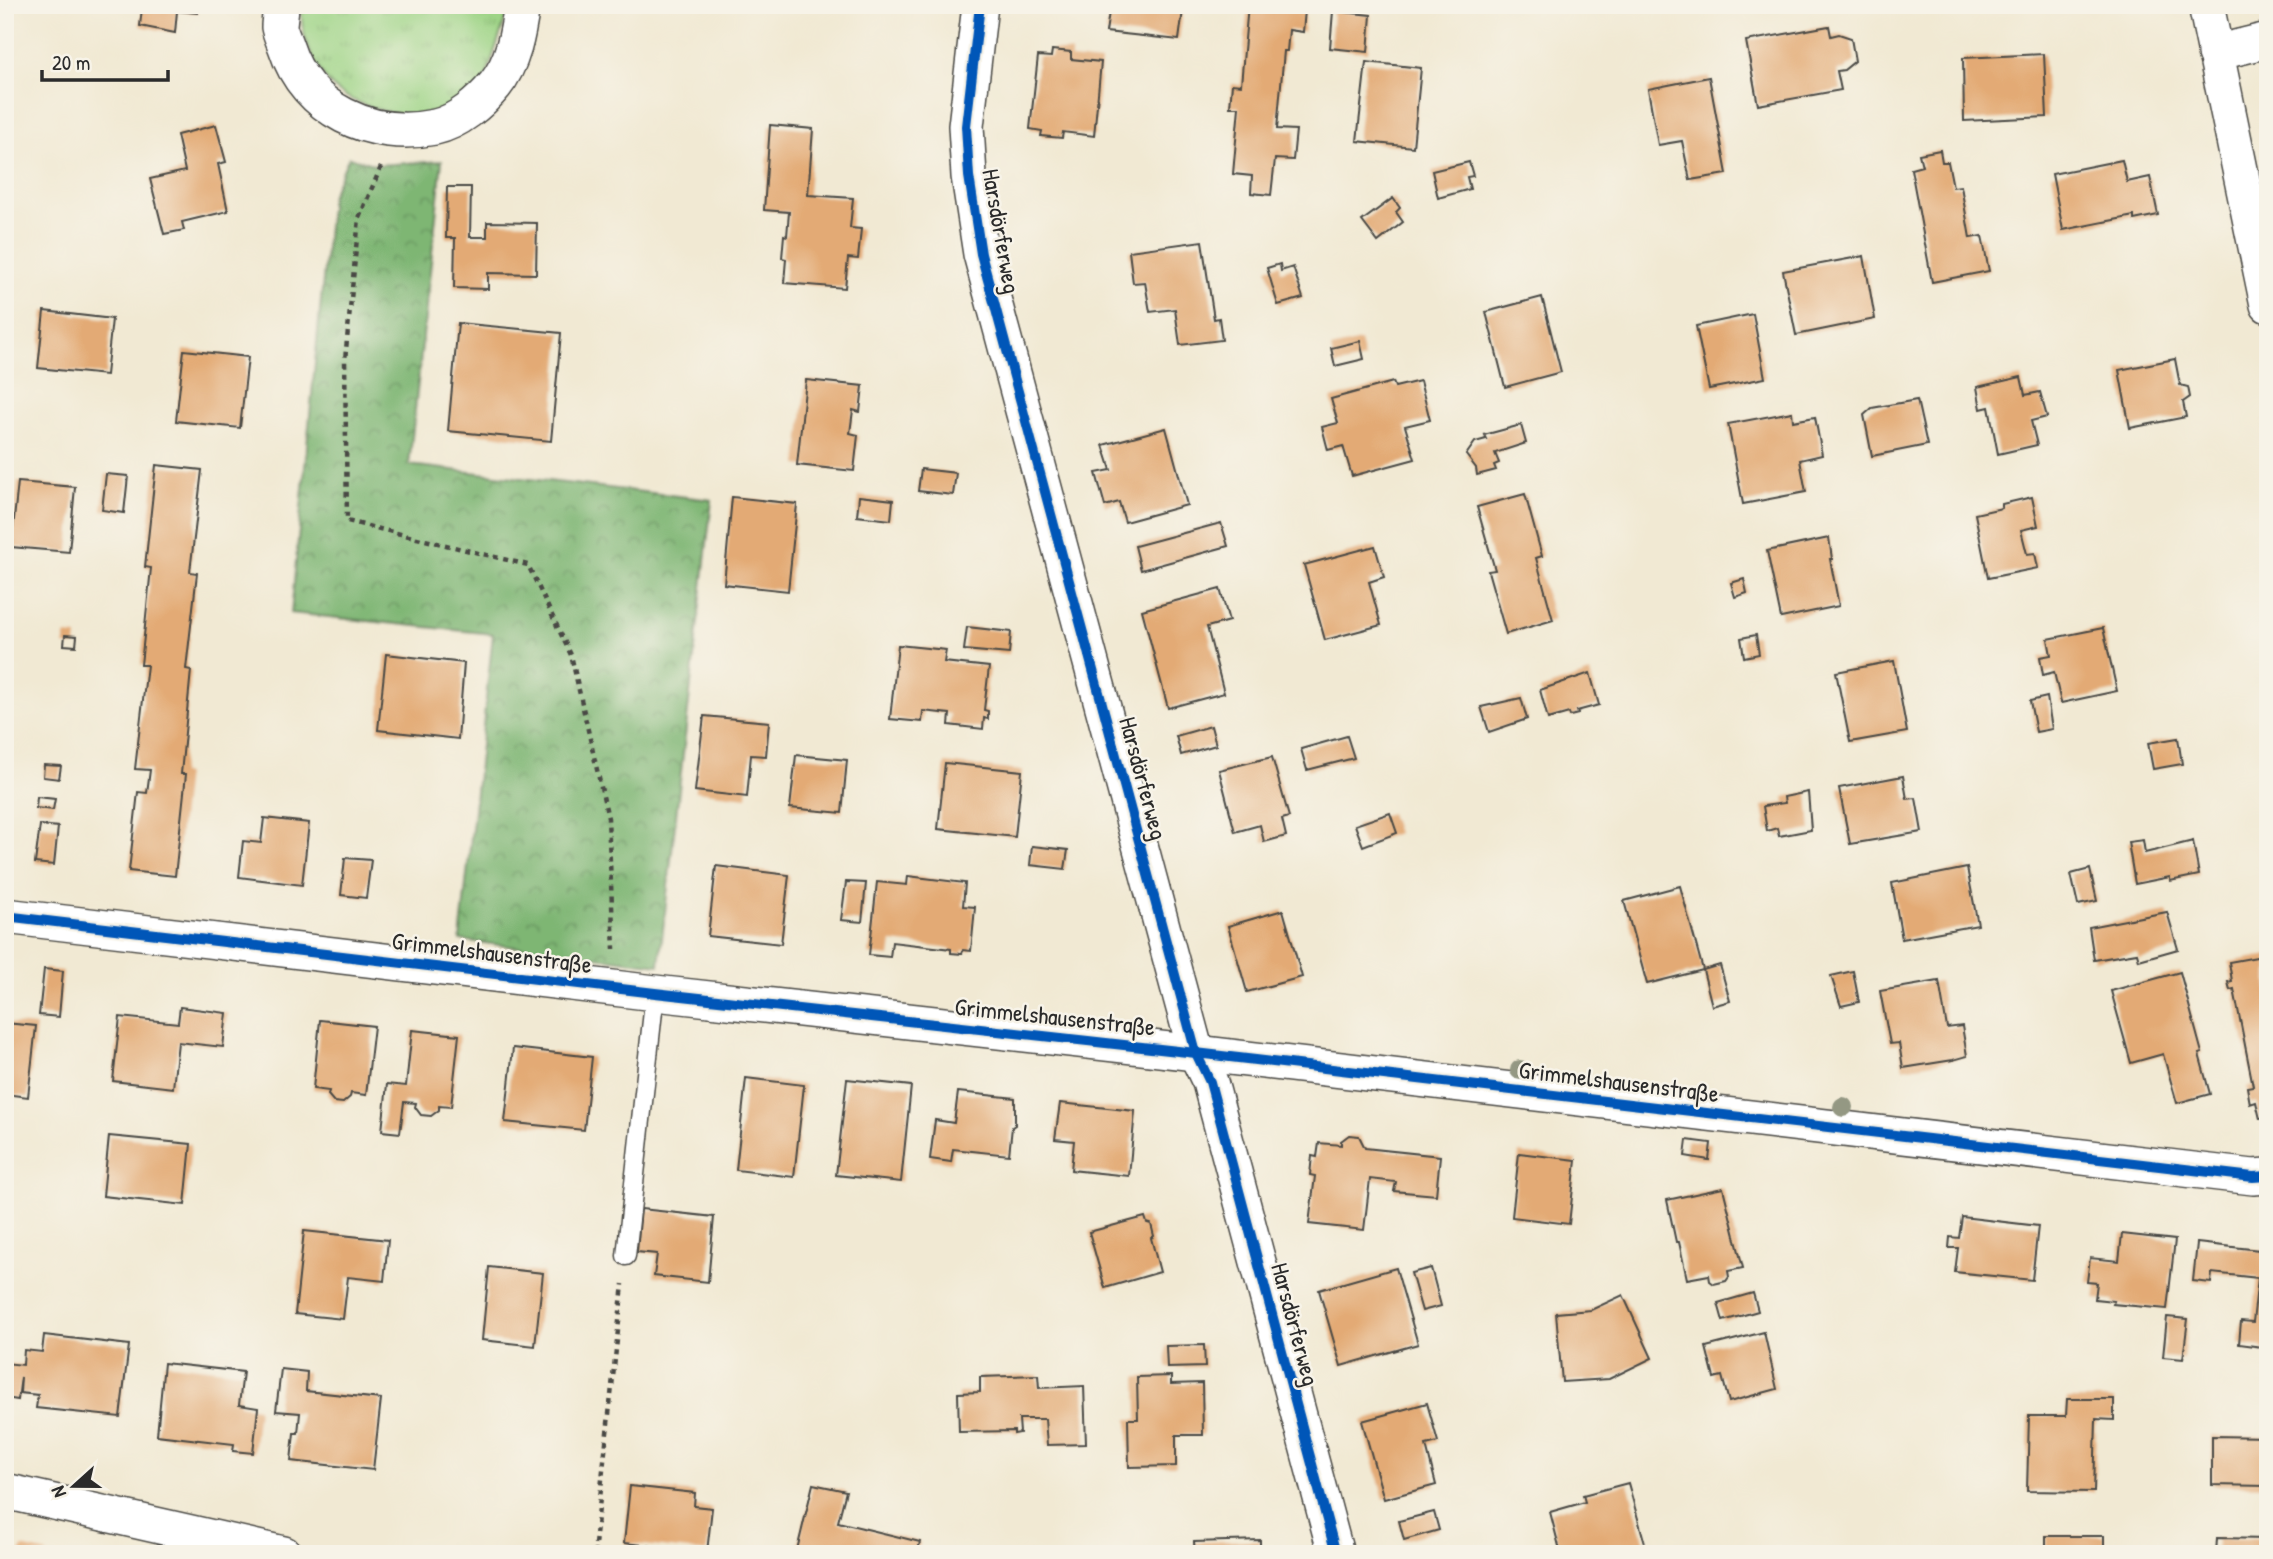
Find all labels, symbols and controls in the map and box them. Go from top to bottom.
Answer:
scale bar [42,38,168,82]
text: 20 m [52,48,90,77]
street label: Harsdörferweg [975,166,1029,296]
street label: Harsdörferweg [1112,713,1176,843]
street label: Grimmelshausenstraße [390,924,594,980]
street label: Grimmelshausenstraße [953,990,1157,1042]
street label: Grimmelshausenstraße [1517,1053,1721,1109]
street label: Harsdörferweg [1264,1259,1328,1389]
north arrow [38,1450,108,1520]
text: N [44,1483,72,1501]

